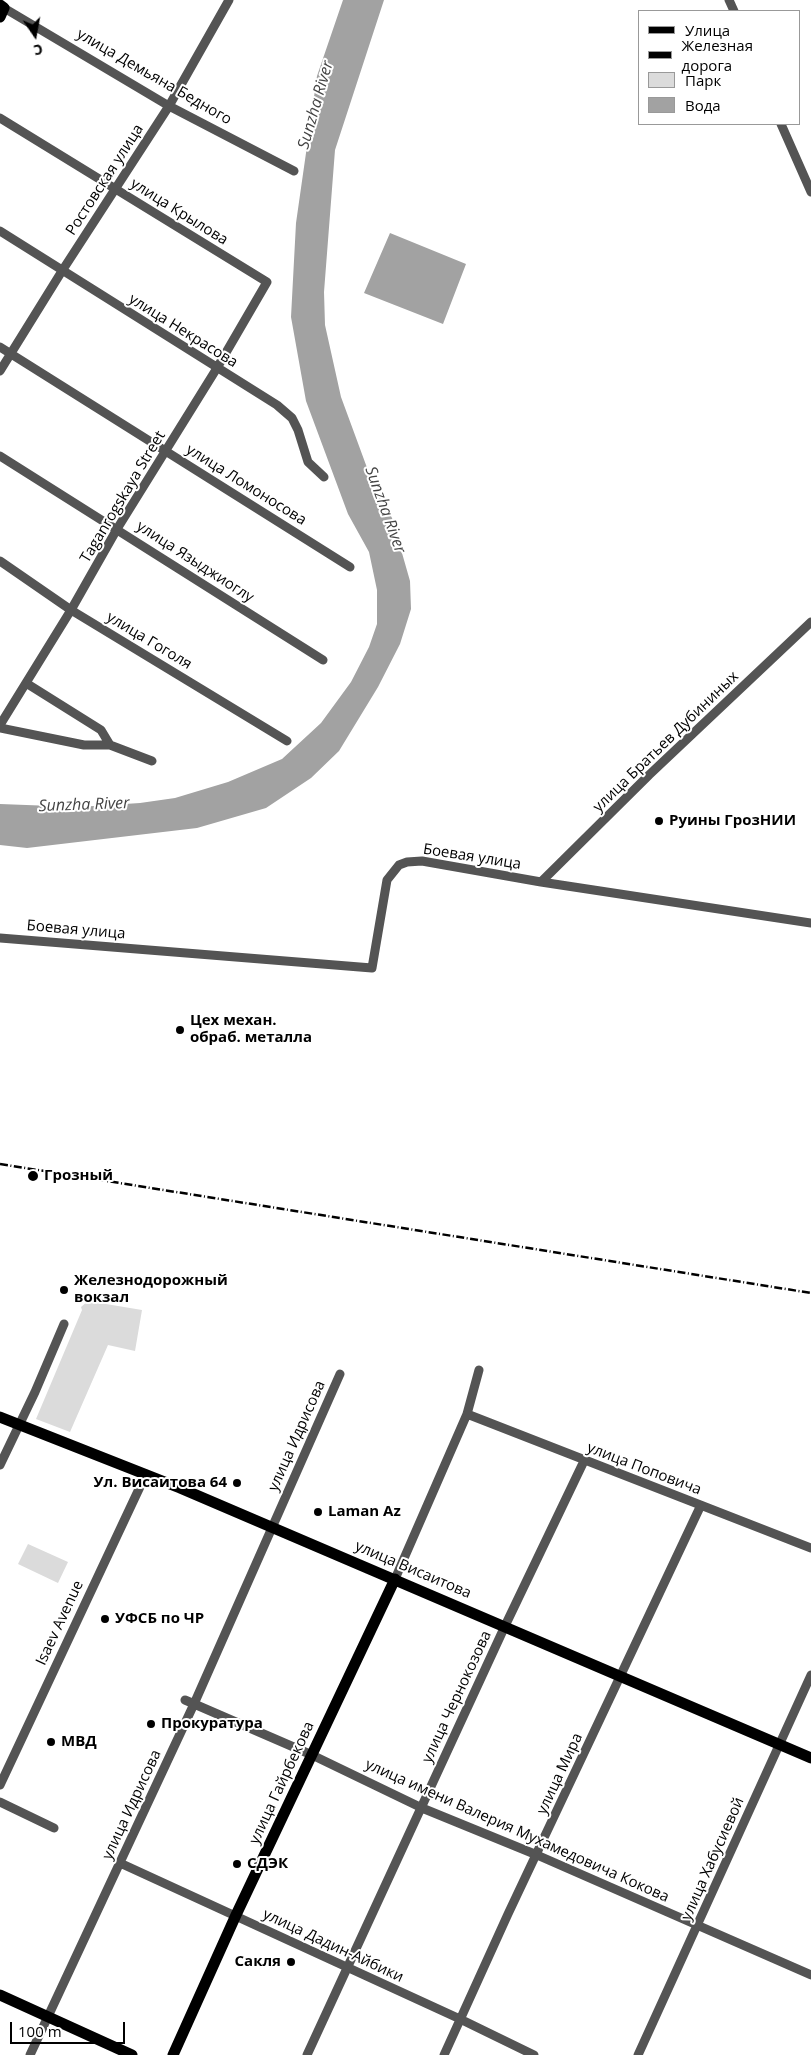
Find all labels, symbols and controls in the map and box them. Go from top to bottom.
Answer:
north arrow [10,10,60,60]
legend [638,10,801,125]
text: Улица [685,20,730,40]
street label: улица Демьяна Бедного [73,25,235,129]
text: Железная дорога [682,35,753,75]
text: С [32,40,45,60]
water label: Sunzha River [294,59,338,151]
text: Парк [685,70,721,90]
text: Вода [685,95,721,115]
street label: Ростовская улица [62,121,148,239]
street label: улица Крылова [127,175,231,249]
street label: улица Некрасова [125,290,241,372]
street label: Taganrogskaya Street [77,428,169,566]
street label: улица Ломоносова [182,441,310,529]
water label: Sunzha River [360,464,410,556]
street label: улица Языджиоглу [133,517,257,607]
street label: улица Гоголя [103,608,195,674]
street label: улица Братьев Дубининых [590,668,742,816]
water label: Sunzha River [38,794,130,816]
place label: Руины ГрозНИИ [669,812,796,830]
marker: Руины ГрозНИИ [653,815,665,827]
street label: Боевая улица [422,840,522,874]
street label: Боевая улица [26,917,126,943]
place label: Цех механ. обраб. металла [190,1012,312,1047]
marker: Цех механ. обраб. металла [174,1024,186,1036]
place label: Грозный [44,1167,113,1185]
marker: Грозный [26,1169,40,1183]
place label: Железнодорожный вокзал [74,1272,228,1307]
marker: Железнодорожный вокзал [58,1284,70,1296]
street label: улица Идрисова [265,1378,329,1494]
street label: улица Поповича [584,1439,704,1499]
place label: Ул. Висаитова 64 [94,1474,227,1492]
marker: Ул. Висаитова 64 [231,1477,243,1489]
place label: Laman Az [328,1503,401,1521]
marker: Laman Az [312,1506,324,1518]
street label: улица Висаитова [352,1537,474,1603]
street label: Isaev Avenue [32,1578,88,1668]
place label: УФСБ по ЧР [115,1610,204,1628]
marker: УФСБ по ЧР [99,1613,111,1625]
street label: улица Чернокозова [418,1628,496,1766]
place label: Прокуратура [161,1715,263,1733]
marker: Прокуратура [145,1718,157,1730]
street label: улица Гайрбекова [246,1719,318,1847]
street label: улица Мира [533,1730,587,1818]
place label: МВД [61,1733,97,1751]
marker: МВД [45,1736,57,1748]
street label: улица Идрисова [99,1747,165,1863]
street label: улица имени Валерия Мухамедовича Кокова [362,1756,672,1906]
street label: улица Хабусиевой [678,1795,748,1923]
place label: СДЭК [247,1855,288,1873]
marker: СДЭК [231,1858,243,1870]
street label: улица Дадин-Айбики [260,1905,406,1987]
place label: Сакля [235,1953,281,1971]
marker: Сакля [285,1956,297,1968]
scale bar [12,2012,128,2044]
text: 100 m [18,2021,62,2041]

